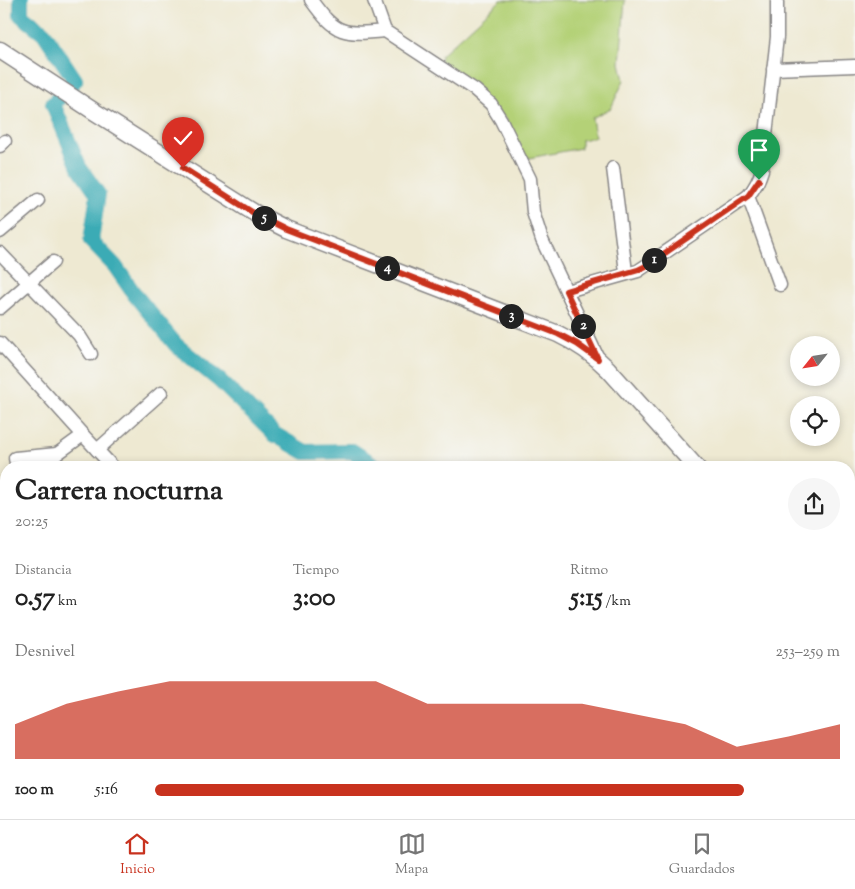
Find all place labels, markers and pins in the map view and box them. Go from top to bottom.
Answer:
pin [162,117,204,168]
pin [738,129,780,180]
pin: 5 [252,206,276,230]
pin: 1 [642,248,666,272]
pin: 4 [374,256,400,280]
pin: 3 [498,304,524,328]
pin: 2 [570,314,596,338]

